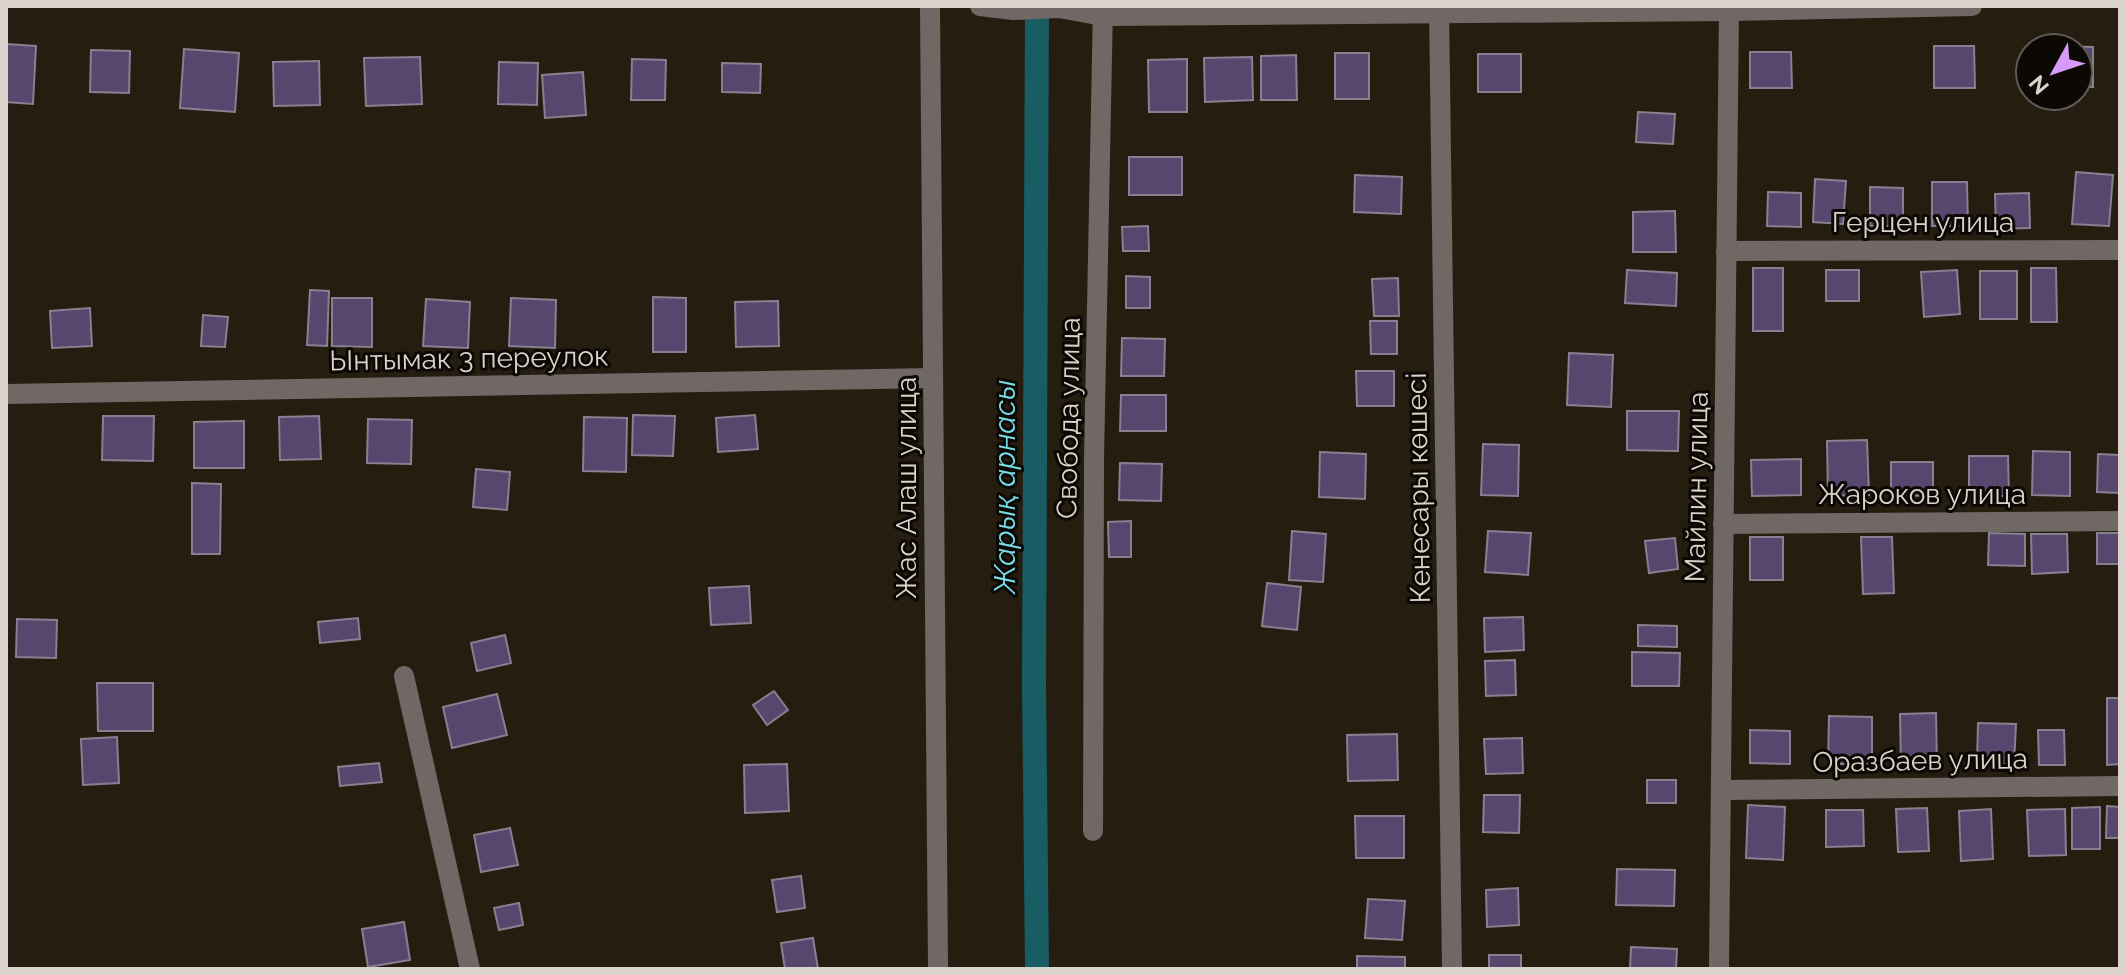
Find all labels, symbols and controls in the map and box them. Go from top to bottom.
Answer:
north arrow [2014,32,2094,112]
text: N [2023,70,2054,100]
street label: Герцен улица [1832,206,2014,239]
street label: Свобода улица [1050,317,1087,519]
street label: Ынтымак 3 переулок [329,340,609,377]
street label: Кенесары көшесі [1400,372,1437,604]
street label: Жас Алаш улица [890,377,923,599]
water label: Жарық арнасы [987,380,1022,596]
street label: Майлин улица [1678,391,1715,583]
street label: Жароков улица [1818,478,2026,511]
street label: Оразбаев улица [1812,742,2028,779]

